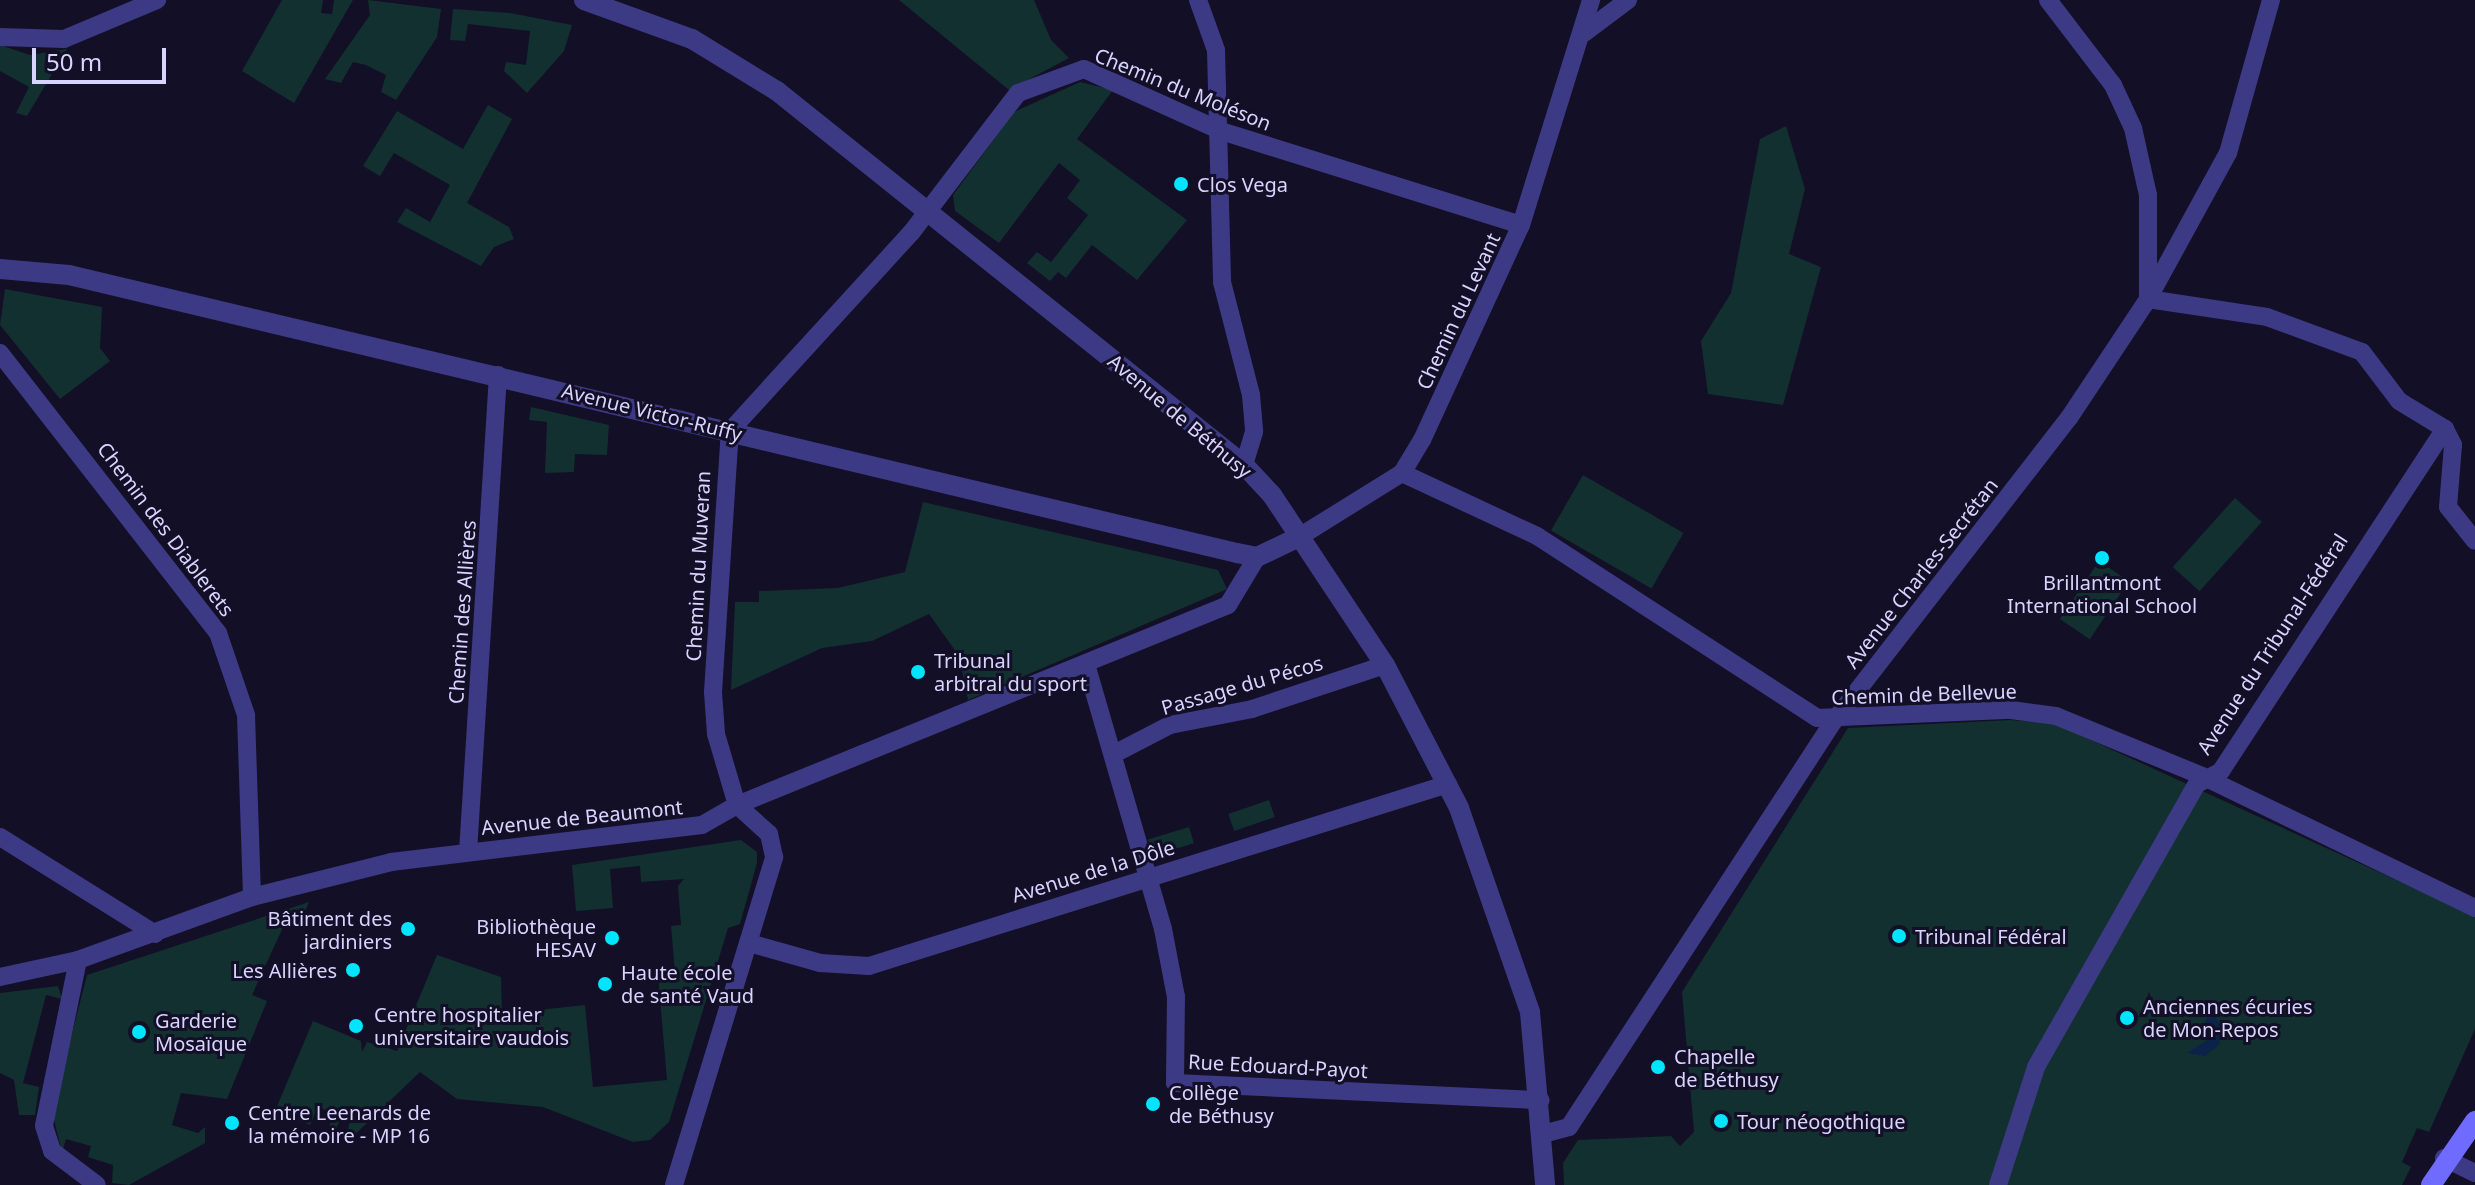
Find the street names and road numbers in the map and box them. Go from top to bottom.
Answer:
street label: Chemin du Moléson [1091,43,1275,135]
street label: Chemin du Levant [1411,229,1505,393]
street label: Avenue de Béthusy [1103,349,1257,483]
street label: Avenue Victor-Ruffy [559,378,745,446]
street label: Chemin des Diablerets [93,437,239,621]
street label: Chemin du Muveran [681,470,715,662]
street label: Avenue Charles-Secrétan [1839,473,2003,673]
street label: Chemin des Allières [444,519,480,705]
street label: Avenue du Tribunal-Fédéral [2192,529,2352,759]
street label: Passage du Pécos [1158,650,1326,720]
street label: Chemin de Bellevue [1831,679,2017,709]
street label: Avenue de Beaumont [480,794,684,840]
street label: Avenue de la Dôle [1009,835,1177,907]
street label: Rue Edouard-Payot [1188,1049,1368,1083]

